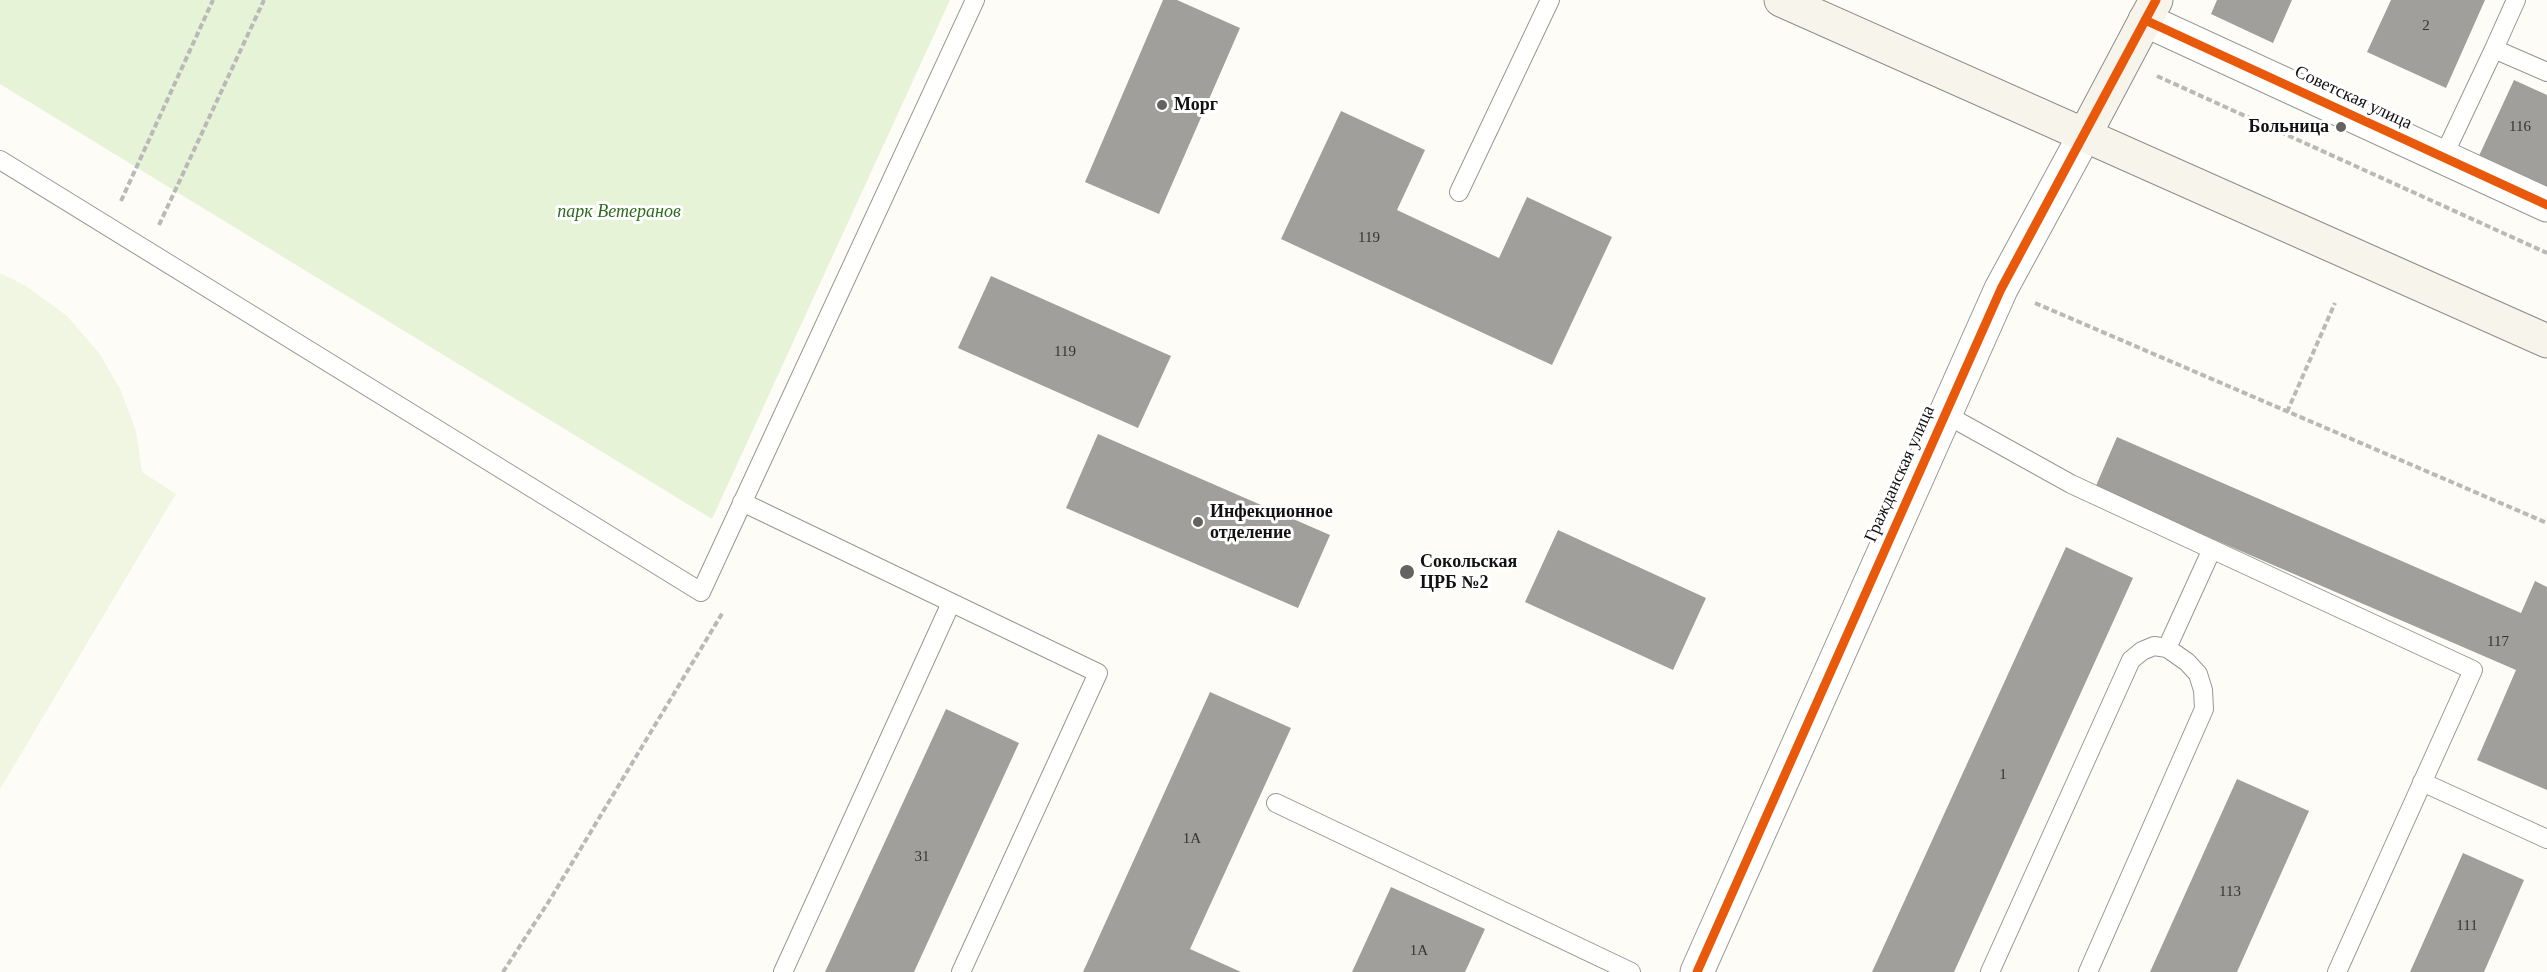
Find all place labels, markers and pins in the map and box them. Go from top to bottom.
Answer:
place label: Морг [1174,94,1218,116]
marker: Морг [1155,98,1169,112]
place label: Больница [2249,116,2329,138]
marker: Больница [2334,120,2348,134]
place label: Инфекционное отделение [1210,501,1333,544]
marker: Инфекционное отделение [1191,515,1205,529]
place label: Сокольская ЦРБ №2 [1420,551,1517,594]
marker: Сокольская ЦРБ №2 [1398,563,1416,581]

